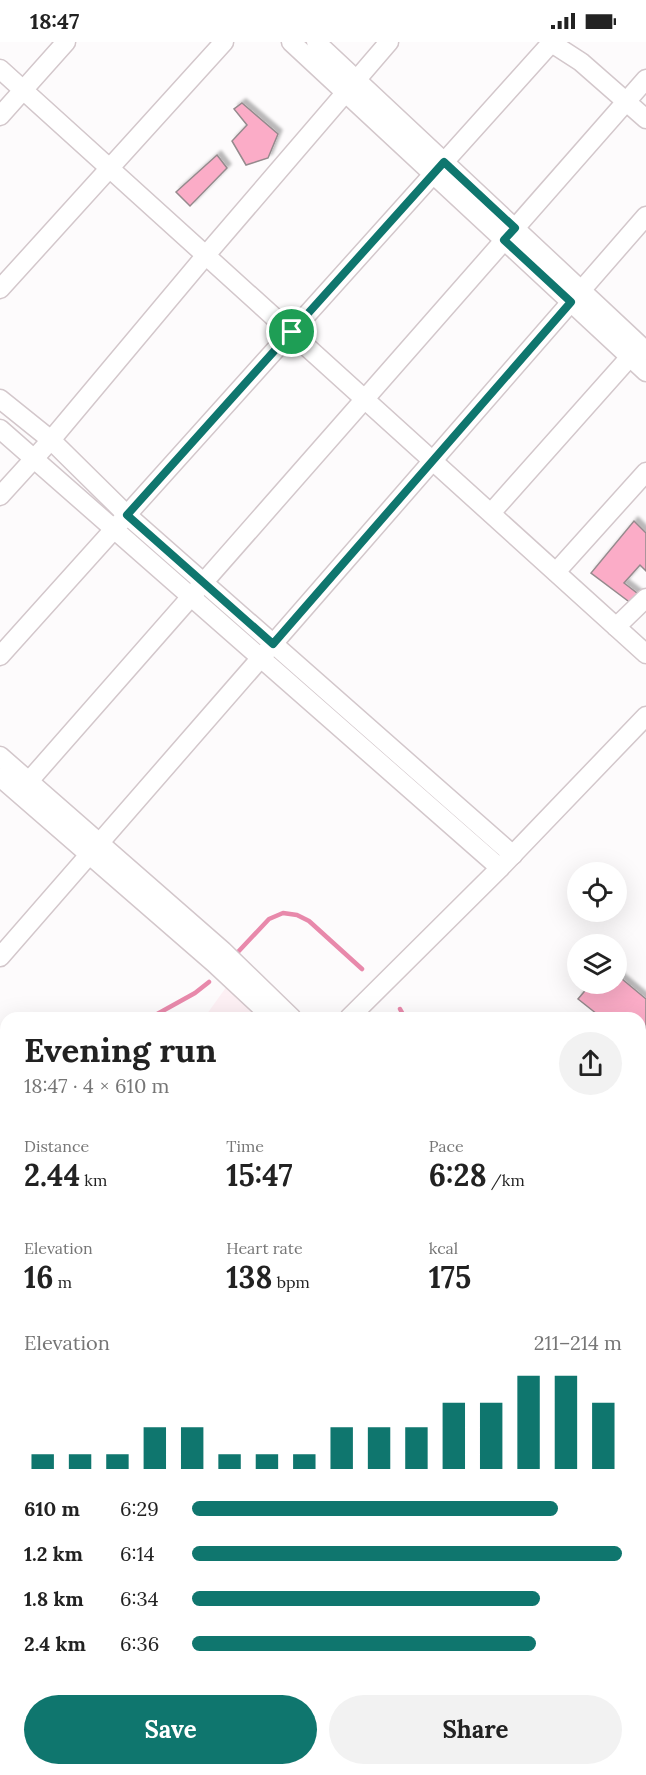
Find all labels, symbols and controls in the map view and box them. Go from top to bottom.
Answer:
text: 18:47 [30,7,79,35]
pin [266,306,317,357]
icon: arrive [275,315,308,348]
map controls [567,862,627,994]
button: locate [567,862,627,922]
button: layers [567,934,627,994]
text: Evening run [24,1029,216,1071]
button: share [559,1032,622,1095]
text: 18:47 · 4 × 610 m [24,1073,169,1098]
text: Distance [24,1136,89,1156]
text: Time [226,1136,264,1156]
text: Pace [429,1136,464,1156]
text: 2.44 [24,1156,80,1194]
text: 15:47 [226,1156,293,1194]
text: 6:28 [429,1156,487,1194]
text: km [80,1170,107,1190]
text: /km [487,1170,525,1190]
text: Elevation [24,1238,93,1258]
text: Heart rate [226,1238,303,1258]
text: kcal [429,1238,458,1258]
text: 16 [24,1258,53,1296]
text: 138 [226,1258,272,1296]
text: 175 [429,1258,471,1296]
text: m [53,1272,72,1292]
text: bpm [272,1272,310,1292]
text: Elevation [24,1330,110,1355]
text: 211–214 m [534,1330,622,1355]
text: 610 m [24,1496,80,1521]
text: 6:29 [120,1496,159,1521]
text: 1.2 km [24,1541,83,1566]
text: 6:14 [120,1541,155,1566]
text: 1.8 km [24,1586,84,1611]
text: 6:34 [120,1586,159,1611]
text: 2.4 km [24,1631,86,1656]
text: 6:36 [120,1631,159,1656]
button: Save [24,1695,317,1764]
button: Share [329,1695,622,1764]

